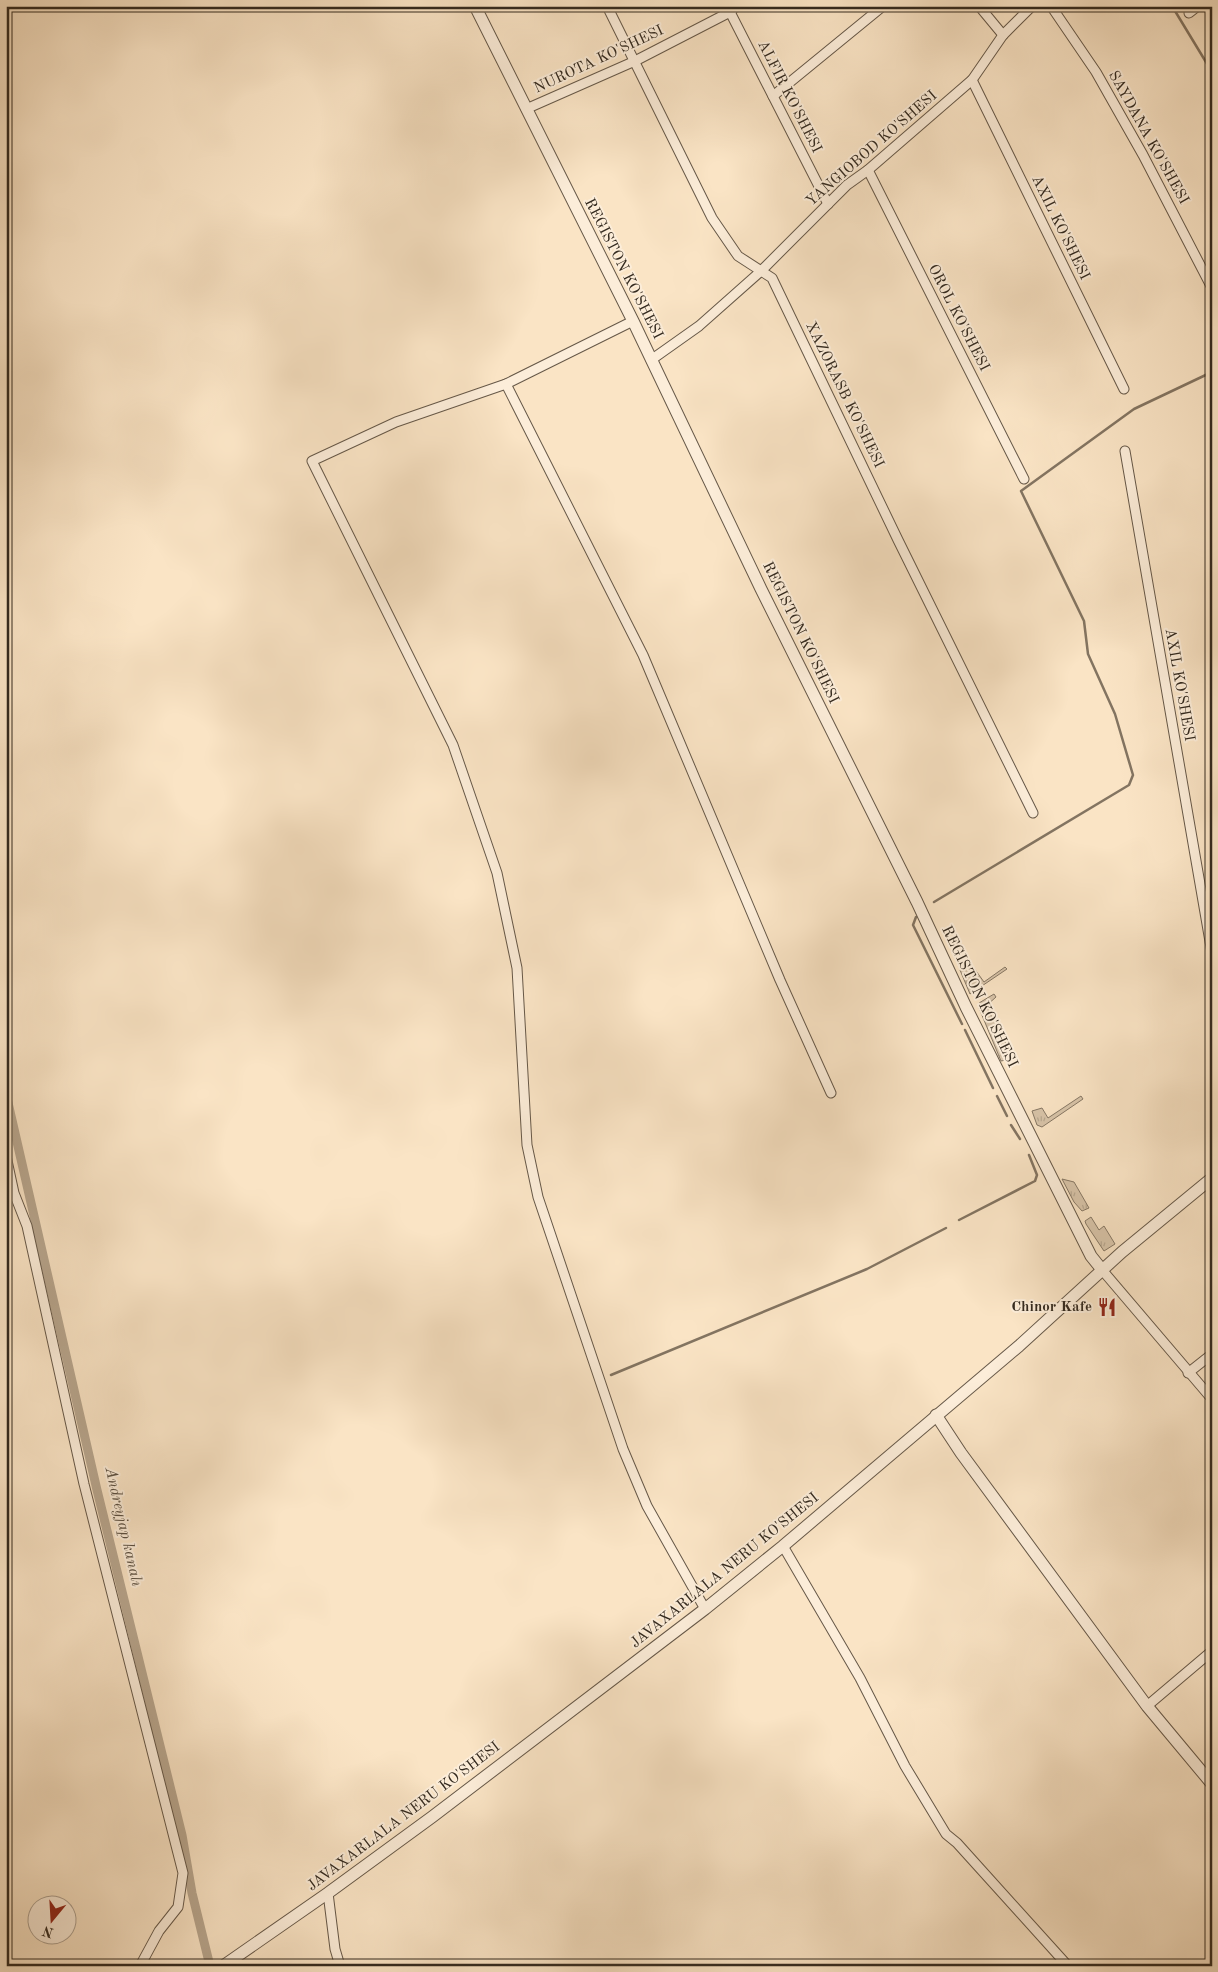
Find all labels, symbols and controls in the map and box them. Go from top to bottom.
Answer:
street label: NUROTA KO'SHESI [532,23,666,97]
street label: ALFIR KO'SHESI [754,38,824,156]
street label: SAYDANA KO'SHESI [1105,69,1191,207]
street label: YANGIOBOD KO'SHESI [804,88,940,210]
street label: AXIL KO'SHESI [1028,173,1092,283]
street label: REGISTON KO'SHESI [581,196,665,342]
street label: OROL KO'SHESI [925,262,991,374]
street label: XAZORASB KO'SHESI [802,320,886,471]
street label: REGISTON KO'SHESI [759,560,841,706]
street label: AXIL KO'SHESI [1162,627,1196,743]
street label: REGISTON KO'SHESI [938,924,1020,1070]
restaurant icon: Chinor Kafe [1096,1296,1118,1318]
place label: Chinor Kafe [1011,1300,1092,1315]
water label: Andreyjap kanalı [101,1465,145,1588]
street label: JAVAXARLALA NERU KO'SHESI [628,1490,822,1651]
street label: JAVAXARLALA NERU KO'SHESI [305,1740,503,1894]
north arrow [28,1894,78,1944]
text: N [41,1923,56,1940]

